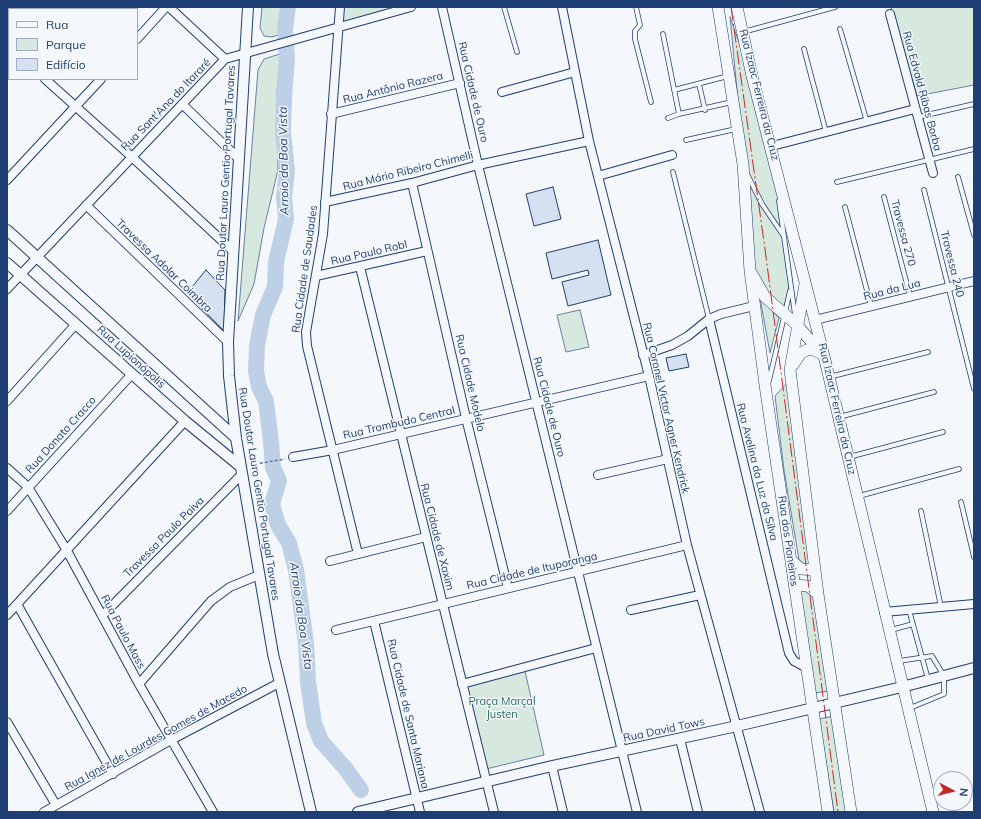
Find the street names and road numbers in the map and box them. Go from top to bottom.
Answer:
street label: Rua Izaac Ferreira da Cruz [736,28,782,162]
street label: Rua Edvald Ribas Borba [900,30,944,152]
street label: Rua Cidade de Ouro [455,40,491,144]
street label: Rua Sant'Ana do Itararé [118,56,214,154]
street label: Rua Doutor Lauro Gentio Portugal Tavares [214,65,238,281]
street label: Rua Antônio Razera [342,69,444,107]
street label: Rua Mário Ribeiro Chimelli [341,148,475,194]
street label: Travessa 270 [888,198,918,268]
street label: Rua Cidade de Saudades [290,204,320,334]
street label: Travessa Adolar Coimbra [113,217,215,315]
street label: Travessa 240 [937,229,967,299]
street label: Rua Paulo Robl [330,238,408,268]
street label: Rua da Lua [862,277,922,303]
street label: Rua Coronel Victor Agner Kendrick [640,321,692,495]
street label: Rua Lupionópolis [94,323,168,391]
street label: Rua Cidade Modelo [452,333,488,433]
street label: Rua Izaac Ferreira da Cruz [815,342,859,476]
street label: Rua Cidade de Ouro [530,356,568,458]
street label: Rua Doutor Lauro Gentio Portugal Tavares [236,386,282,602]
street label: Rua Donato Cracco [23,394,99,476]
street label: Rua Avelina da Luz da Silva [733,402,781,542]
street label: Rua Trombudo Central [342,404,456,442]
street label: Rua Cidade de Xaxim [417,482,457,592]
street label: Travessa Paulo Paiva [121,494,207,580]
street label: Rua dos Pioneiros [775,495,801,587]
street label: Rua Cidade de Ituporanga [465,550,599,592]
street label: Rua Paulo Mass [98,593,148,671]
street label: Rua Cidade de Santa Mariana [384,638,432,790]
street label: Rua Ignez de Lourdes Gomes de Macedo [62,682,250,794]
street label: Rua David Tows [622,715,706,745]

